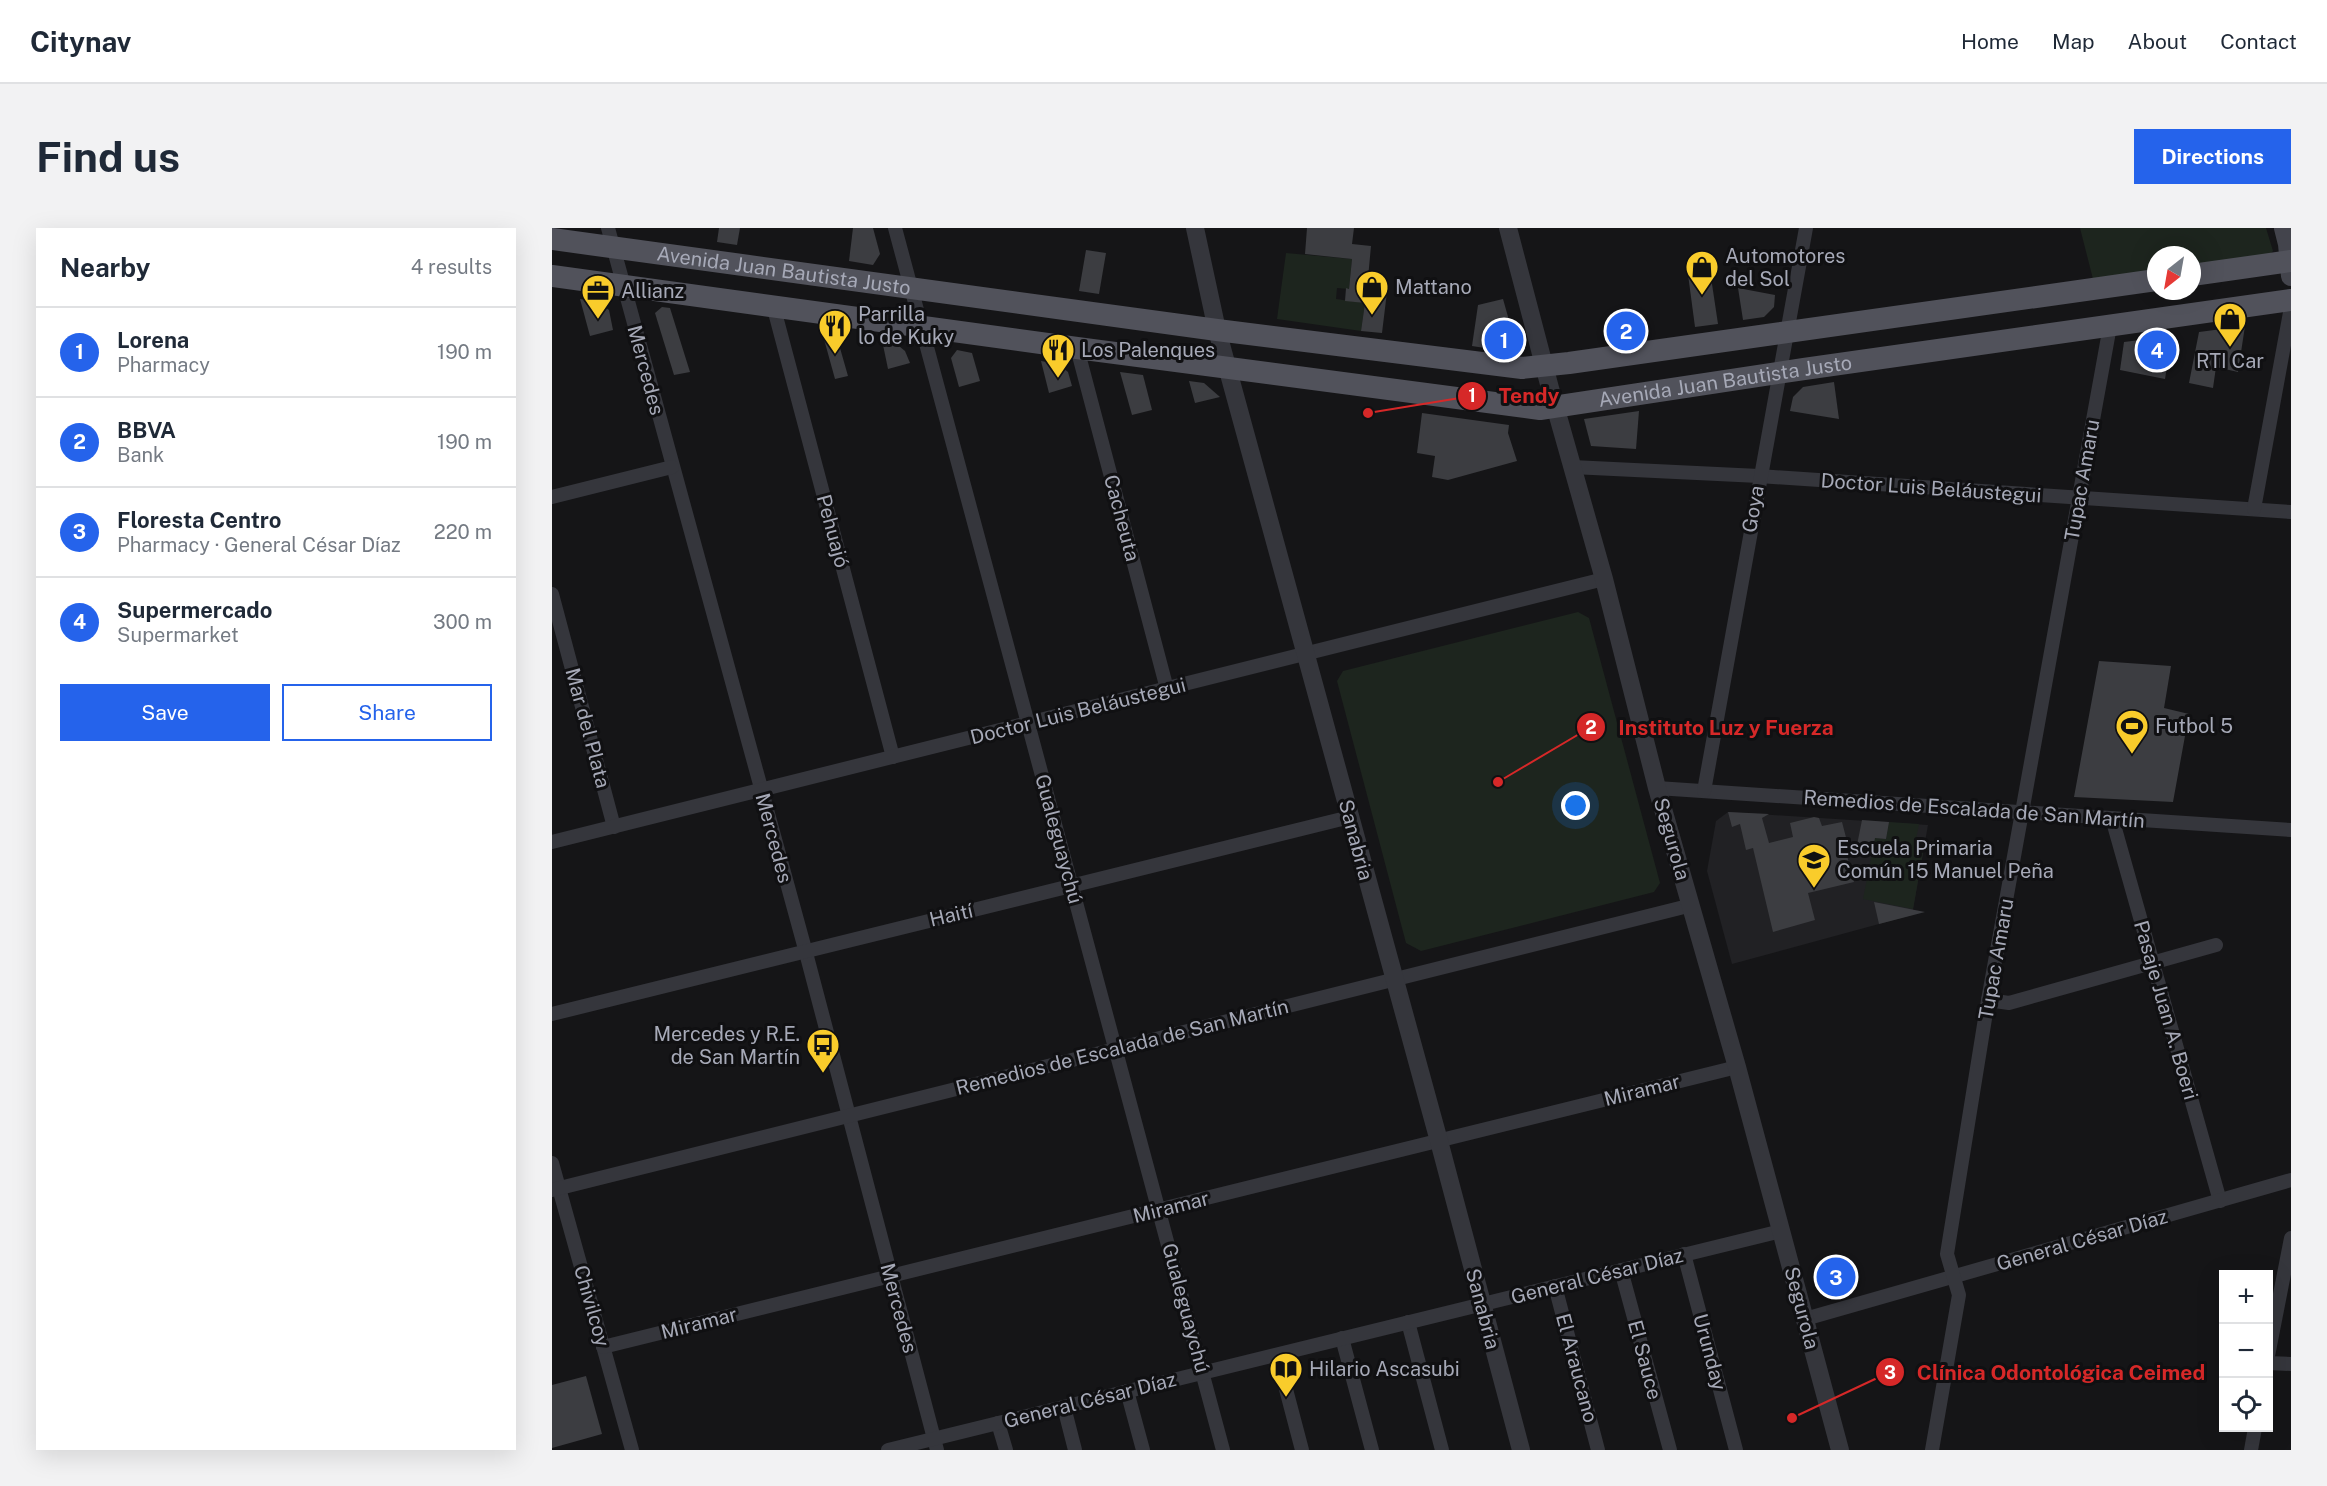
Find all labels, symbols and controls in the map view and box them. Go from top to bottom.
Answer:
text: Citynav [30,25,131,58]
text: Home [1961,29,2019,54]
text: Map [2052,29,2095,54]
text: About [2128,29,2187,54]
text: Contact [2220,29,2297,54]
button: Directions [2134,129,2291,184]
text: Find us [36,132,180,181]
street label: Avenida Juan Bautista Justo [655,241,912,300]
place label: Automotores del Sol [1725,244,1845,291]
north arrow [2147,246,2201,300]
shop icon: Automotores del Sol [1684,249,1720,296]
text: Nearby [60,252,150,283]
text: 4 results [411,255,492,279]
shop icon: Mattano [1354,269,1390,316]
office icon: Allianz [580,273,616,320]
place label: Mattano [1395,275,1472,299]
place label: Allianz [621,279,684,303]
shop icon: RTI Car [2212,301,2248,348]
place label: Parrilla lo de Kuky [858,302,955,349]
restaurant icon: Parrilla lo de Kuky [817,308,853,355]
pin: 2 [1606,308,1646,354]
pin: 1 [1484,318,1524,362]
street label: Mercedes [623,322,669,418]
text: Lorena [117,327,189,353]
pin: 4 [2138,328,2176,372]
restaurant icon: Los Palenques [1040,332,1076,379]
place label: Los Palenques [1081,338,1215,362]
text: 1 [75,340,84,364]
text: 190 m [437,340,492,364]
place label: RTI Car [2196,349,2264,373]
street label: Avenida Juan Bautista Justo [1597,350,1853,412]
text: Pharmacy [117,353,210,377]
callout: Tendy [1457,376,1572,415]
text: Tendy [1499,383,1559,408]
text: 1 [1468,385,1476,406]
text: BBVA [117,417,176,443]
street label: Tupac Amaru [2060,417,2104,543]
text: 2 [73,430,86,454]
text: 190 m [437,430,492,454]
text: Bank [117,443,164,467]
street label: Doctor Luis Beláustegui [1820,468,2042,508]
street label: Cacheuta [1099,472,1145,564]
street label: Goya [1737,484,1769,534]
street label: Pehuajó [812,492,854,570]
text: Floresta Centro [117,507,282,533]
text: 3 [73,520,86,544]
text: 220 m [434,520,492,544]
text: Pharmacy · General César Díaz [117,533,401,557]
text: Supermercado [117,597,272,623]
text: 4 [73,610,86,634]
text: 300 m [433,610,492,634]
text: Supermarket [117,623,239,647]
street label: Mar del Plata [560,665,616,791]
street label: Doctor Luis Beláustegui [968,673,1188,749]
button: Save [60,684,270,741]
button: Share [282,684,492,741]
callout: Instituto Luz y Fuerza [1576,708,1846,747]
sports icon: Futbol 5 [2114,708,2150,755]
place label: Futbol 5 [2155,714,2233,738]
text: Instituto Luz y Fuerza [1618,715,1834,740]
text: 2 [1585,717,1597,738]
street label: Gualeguaychú [1030,772,1088,906]
street label: Remedios de Escalada de San Martín [1803,785,2145,833]
street label: Mercedes [751,790,797,886]
your location [1561,791,1590,820]
street label: Segurola [1649,795,1695,883]
street label: Sanabria [1334,797,1378,883]
place label: Escuela Primaria Común 15 Manuel Peña [1837,836,2054,883]
school or university icon: Escuela Primaria Común 15 Manuel Peña [1796,842,1832,889]
street label: Tupac Amaru [1974,896,2018,1022]
street label: Haití [927,898,976,932]
street label: Pasaje Juan A. Boeri [2129,918,2203,1102]
street label: Remedios de Escalada de San Martín [953,994,1291,1100]
place label: Mercedes y R.E. de San Martín [653,1022,800,1069]
bus stop icon: Mercedes y R.E. de San Martín [805,1027,841,1074]
street label: Miramar [1602,1069,1683,1111]
street label: Miramar [1131,1186,1212,1228]
street label: General César Díaz [1994,1204,2170,1276]
street label: Gualeguaychú [1157,1241,1215,1375]
street label: General César Díaz [1508,1243,1686,1309]
pin: 3 [1816,1254,1856,1300]
street label: Mercedes [876,1260,922,1356]
street label: Chivilcoy [569,1262,615,1350]
street label: Segurola [1779,1264,1825,1352]
street label: Sanabria [1461,1266,1505,1352]
map controls [2219,1270,2273,1432]
button: + [2219,1270,2273,1324]
street label: Miramar [659,1302,740,1344]
street label: El Araucano [1551,1311,1603,1425]
street label: Urunday [1688,1311,1732,1393]
street label: El Sauce [1623,1318,1667,1402]
button: − [2219,1324,2273,1378]
library icon: Hilario Ascasubi [1268,1351,1304,1398]
callout: Clínica Odontológica Ceimed [1875,1353,2217,1392]
place label: Hilario Ascasubi [1309,1357,1460,1381]
text: Clínica Odontológica Ceimed [1917,1360,2205,1385]
text: 3 [1884,1362,1896,1383]
street label: General César Díaz [1001,1367,1179,1433]
button: locate [2219,1378,2273,1432]

